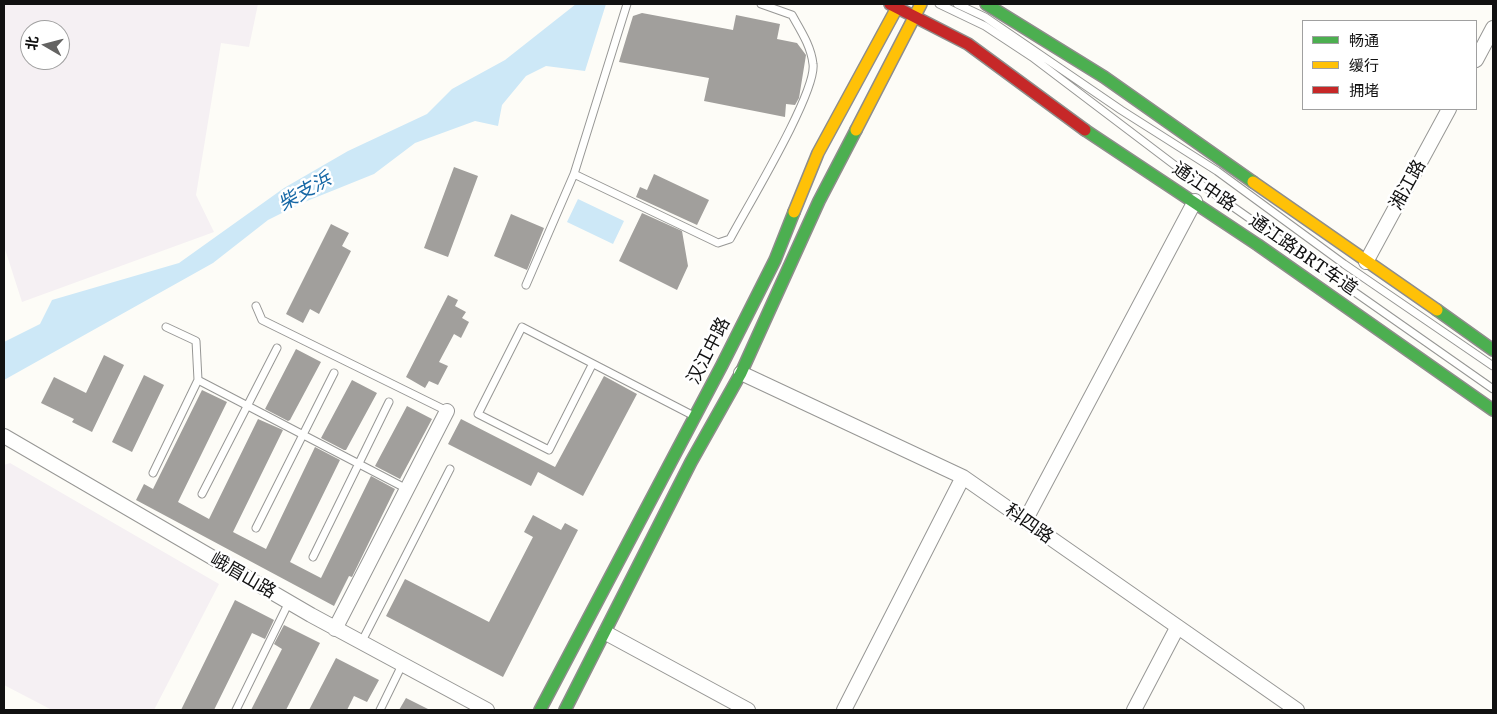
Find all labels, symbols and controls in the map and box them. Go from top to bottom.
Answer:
north arrow [20,20,70,70]
legend [1302,20,1477,110]
text: 畅通 [1349,28,1379,51]
text: 北 [20,35,42,51]
text: 缓行 [1349,53,1379,76]
text: 拥堵 [1349,78,1379,101]
street label: 湘江路 [1385,156,1431,214]
street label: 通江中路 [1168,158,1240,216]
water label: 柴支浜 [275,168,335,216]
street label: 通江路BRT车道 [1245,210,1361,300]
street label: 汉江中路 [683,314,735,388]
street label: 科四路 [1001,500,1057,548]
street label: 峨眉山路 [206,549,280,603]

